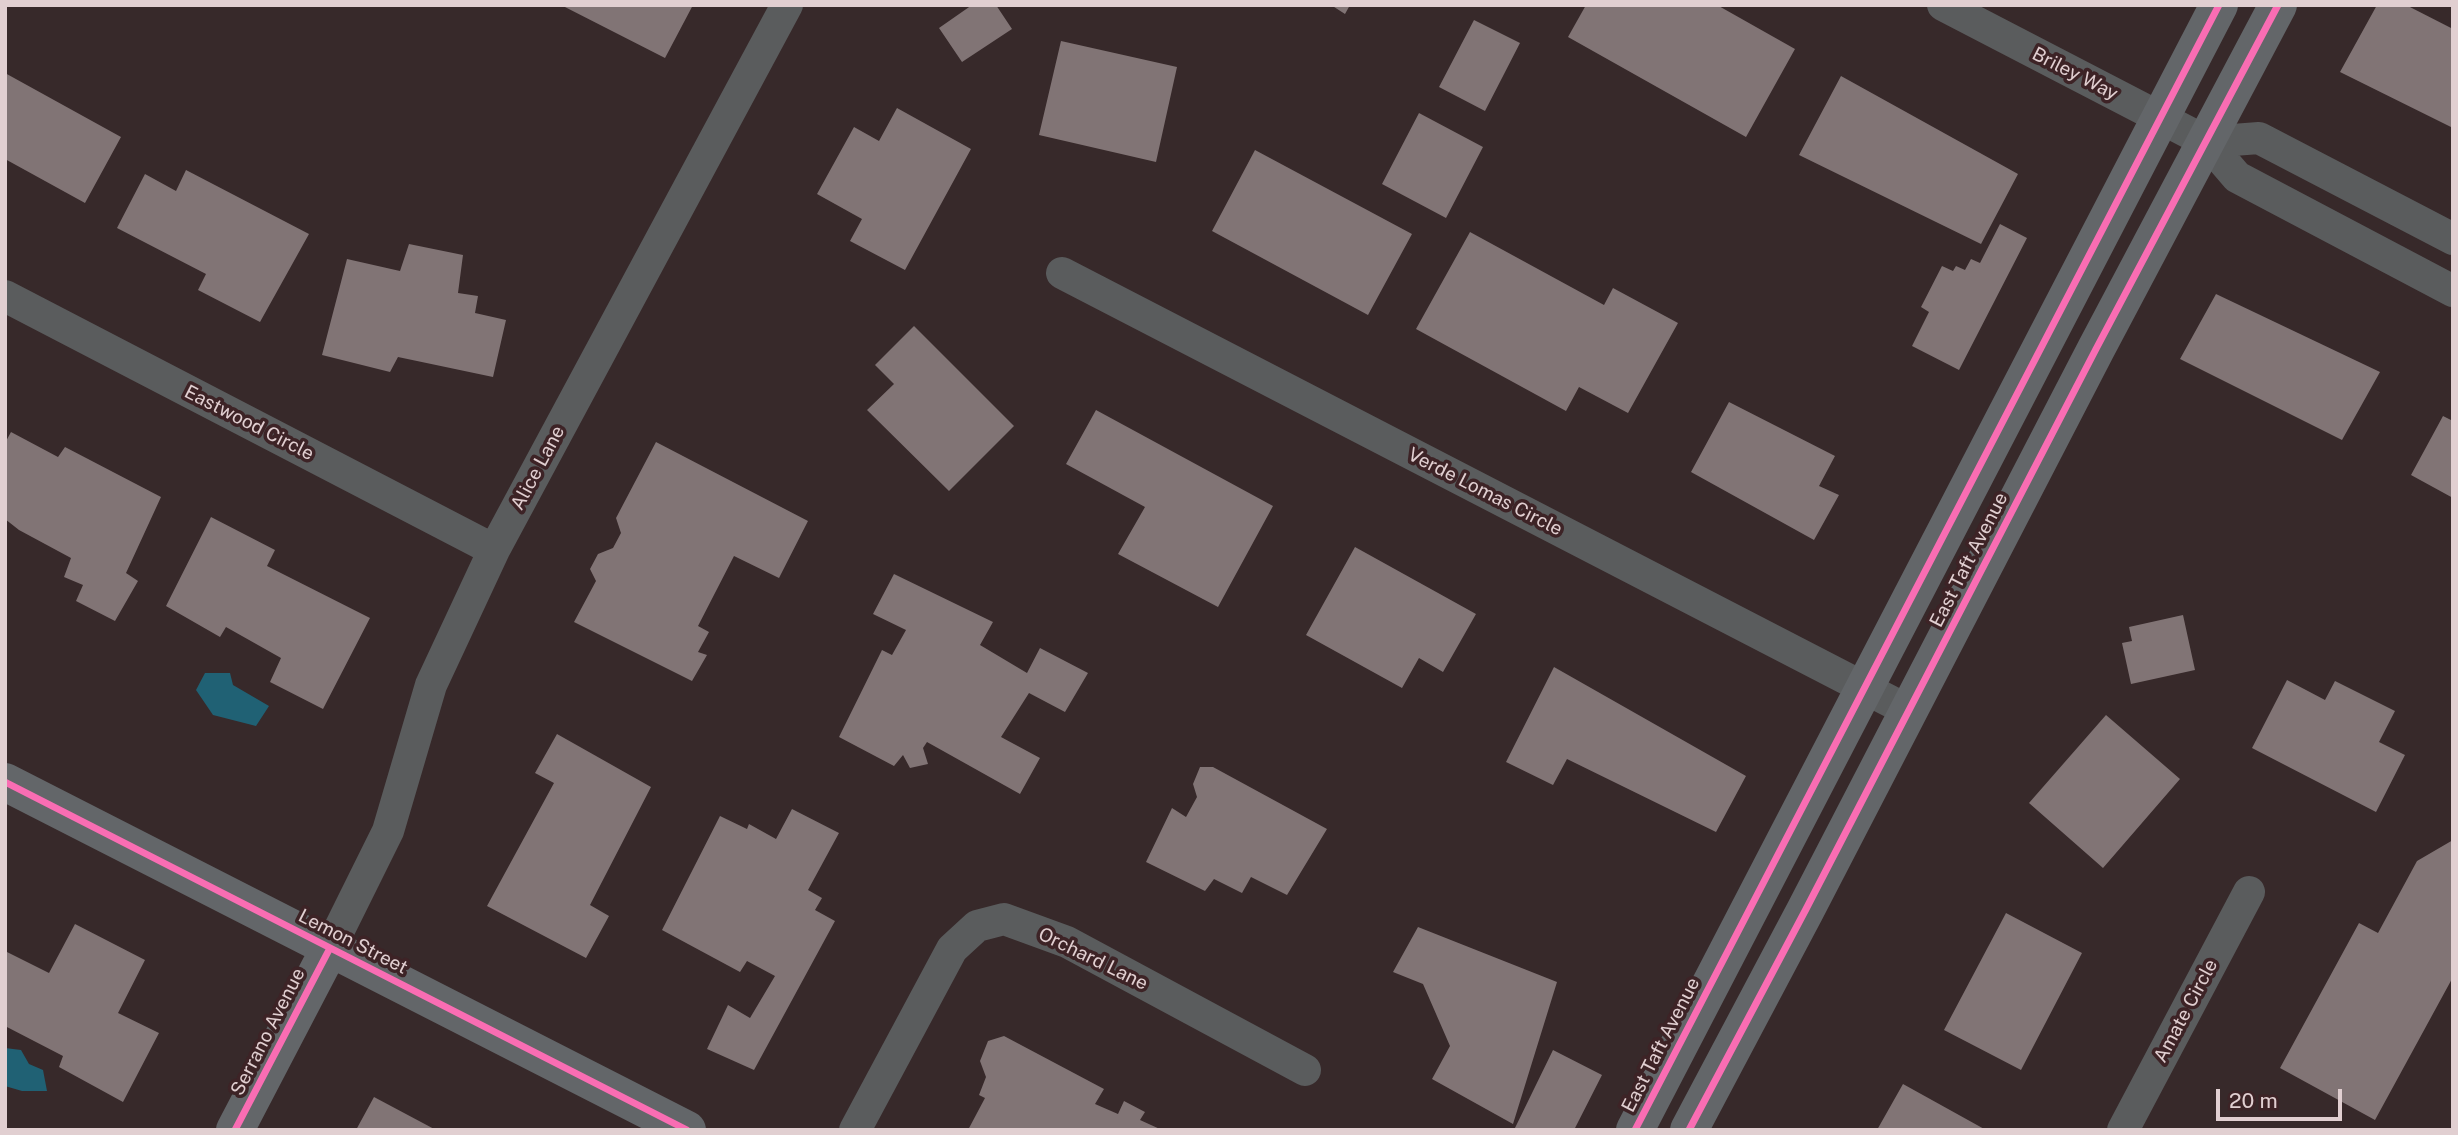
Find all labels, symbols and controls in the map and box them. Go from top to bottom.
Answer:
street label: Briley Way [2028,43,2122,105]
street label: Eastwood Circle [180,381,318,465]
street label: Alice Lane [506,422,570,514]
street label: Verde Lomas Circle [1404,443,1566,541]
street label: East Taft Avenue [1925,489,2013,631]
street label: Lemon Street [295,905,411,979]
street label: Orchard Lane [1035,923,1151,995]
street label: Amate Circle [2149,955,2223,1067]
street label: Serrano Avenue [226,964,310,1100]
street label: East Taft Avenue [1617,974,1705,1116]
scale bar [2220,1076,2346,1120]
text: 20 m [2229,1088,2278,1113]

